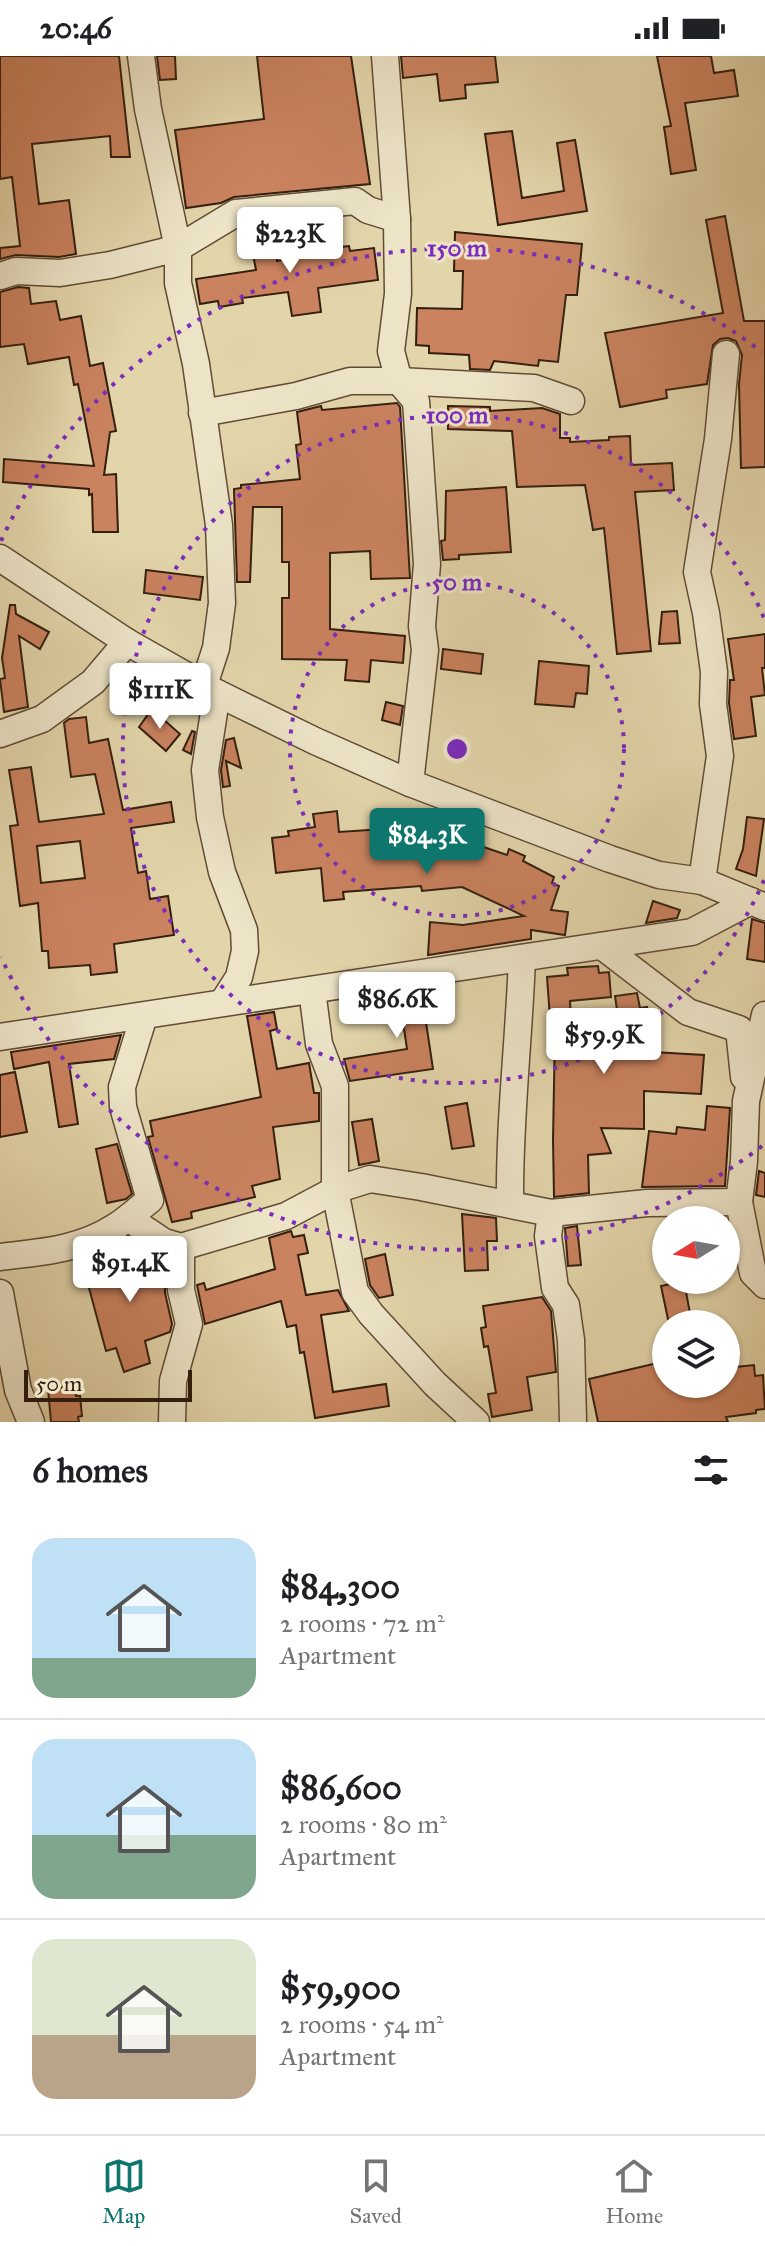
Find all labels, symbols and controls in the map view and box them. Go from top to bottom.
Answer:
text: 20:46 [40,10,112,46]
pin: $223K [234,207,346,275]
text: $223K [255,217,325,249]
text: 150 m [427,233,488,263]
text: 100 m [426,400,489,430]
text: 50 m [432,567,483,597]
pin: $111K [104,663,216,731]
text: $111K [128,673,192,705]
centre of rings [443,735,471,763]
pin: $84.3K [362,808,492,876]
text: $84.3K [388,818,466,850]
pin: $86.6K [332,972,462,1040]
text: $86.6K [357,982,437,1014]
pin: $59.9K [539,1008,669,1076]
text: $59.9K [564,1018,644,1050]
north arrow [652,1206,740,1294]
map controls [652,1206,740,1398]
pin: $91.4K [65,1236,195,1304]
text: $91.4K [91,1246,169,1278]
button: layers [652,1310,740,1398]
scale bar [24,1366,192,1402]
text: 50 m [36,1370,82,1397]
icon: filters [689,1448,733,1492]
text: 6 homes [32,1450,148,1491]
text: $84,300 [280,1566,400,1607]
icon: home [96,1570,192,1666]
text: 2 rooms · 72 m² [280,1607,444,1639]
text: Apartment [280,1639,396,1671]
text: $86,600 [280,1767,402,1808]
icon: home [96,1771,192,1867]
text: 2 rooms · 80 m² [280,1808,447,1840]
text: Apartment [280,1840,396,1872]
text: $59,900 [280,1967,401,2008]
icon: home [96,1971,192,2067]
text: 2 rooms · 54 m² [280,2008,444,2040]
text: Apartment [280,2040,396,2072]
tab: Map [102,2154,146,2229]
tab: Saved [350,2154,402,2229]
tab: Home [606,2154,663,2229]

